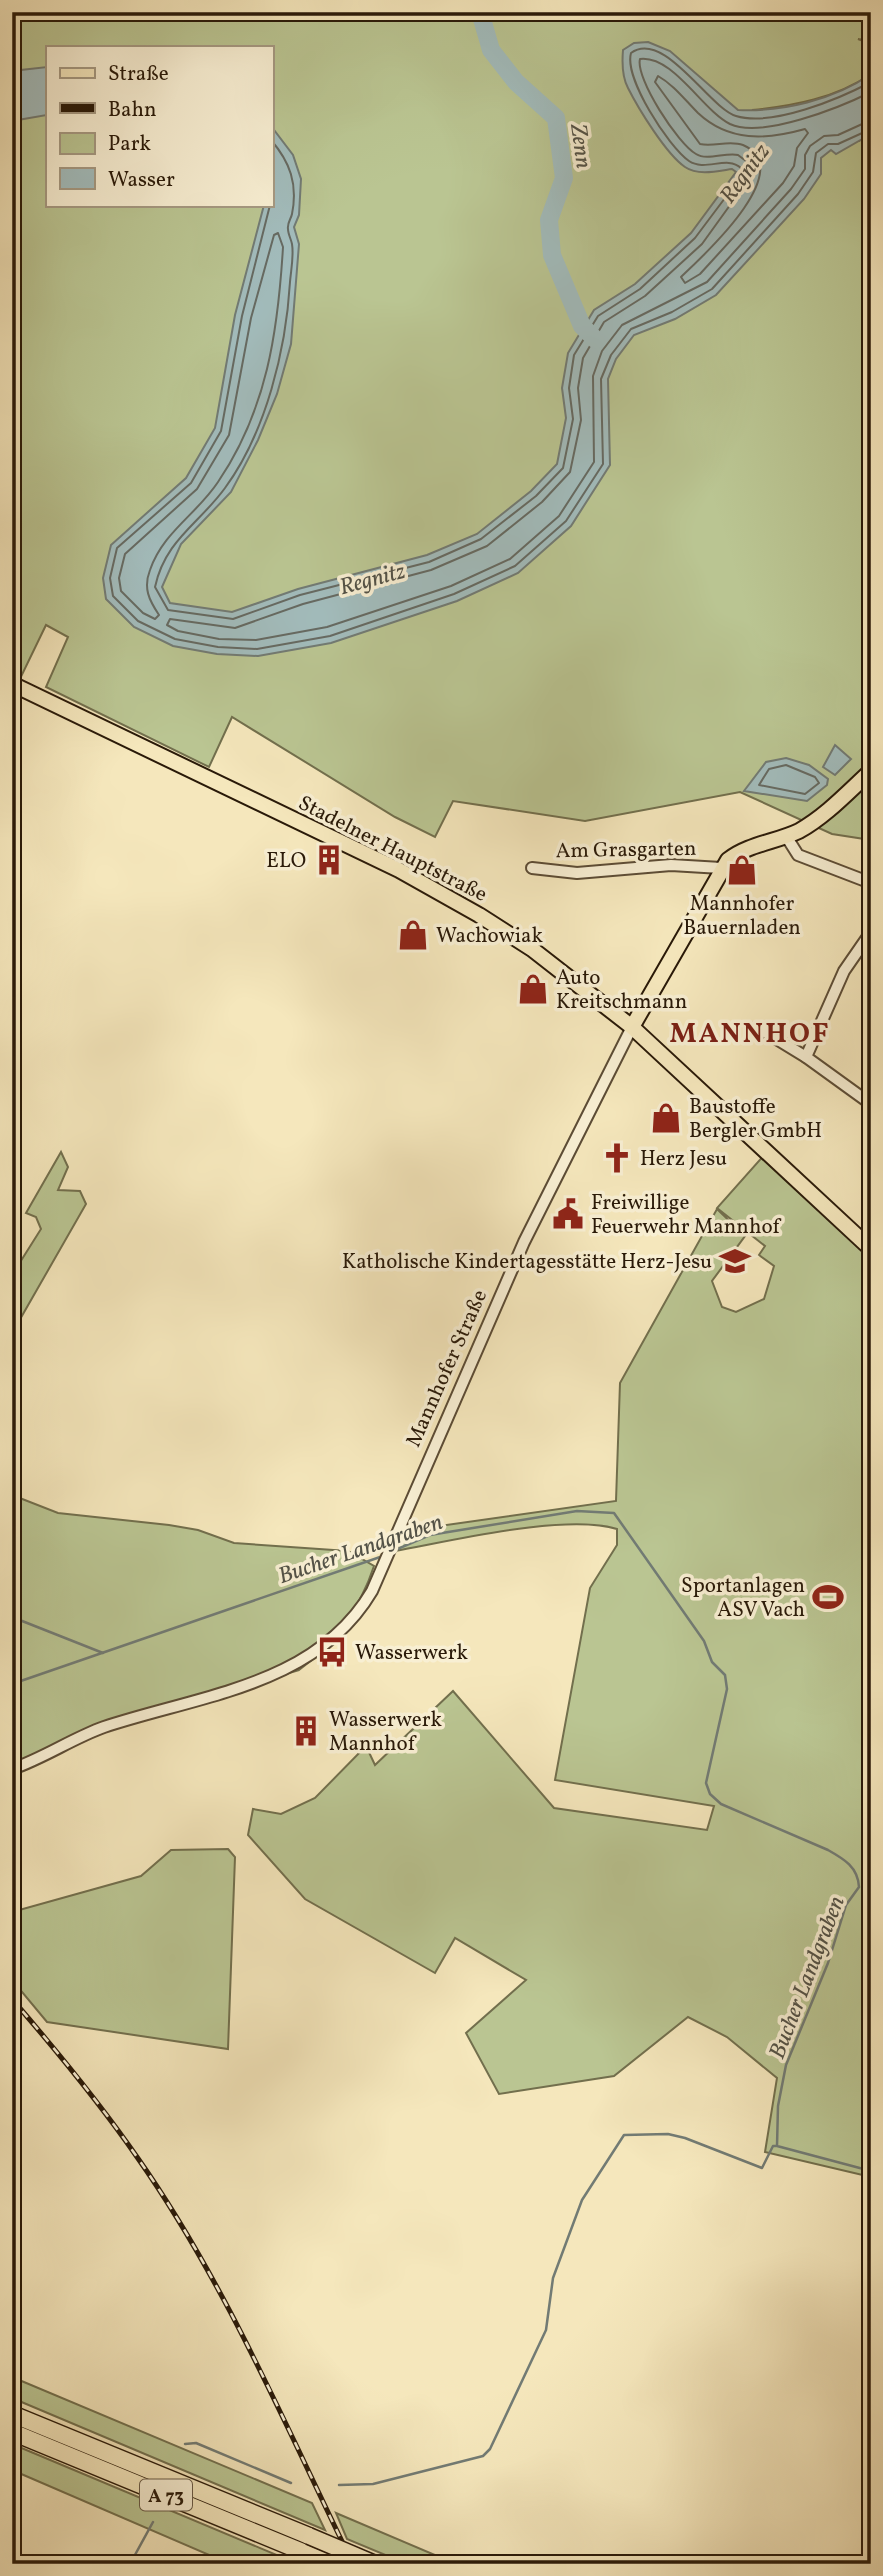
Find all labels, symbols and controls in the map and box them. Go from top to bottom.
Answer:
legend [46,46,273,206]
text: Straße [108,60,169,89]
text: Bahn [108,96,157,125]
water label: Zenn [561,121,599,171]
text: Park [108,130,151,159]
water label: Regnitz [713,138,778,211]
text: Wasser [108,166,175,195]
water label: Regnitz [336,556,409,604]
street label: Stadelner Hauptstraße [293,789,492,910]
street label: Am Grasgarten [555,835,697,866]
building icon: ELO [312,843,346,877]
place label: ELO [266,847,306,876]
shop icon: Mannhofer Bauernladen [725,853,759,887]
place label: Mannhofer Bauernladen [683,890,801,943]
shop icon: Wachowiak [396,918,430,952]
place label: Wachowiak [436,922,543,951]
place label: Auto Kreitschmann [556,964,687,1017]
shop icon: Auto Kreitschmann [516,972,550,1006]
district label: MANNHOF [670,1015,830,1054]
place label: Baustoffe Bergler GmbH [689,1093,822,1146]
shop icon: Baustoffe Bergler GmbH [649,1101,683,1135]
church icon: Herz Jesu [600,1141,634,1175]
place label: Herz Jesu [640,1145,727,1174]
place label: Freiwillige Feuerwehr Mannhof [591,1189,782,1242]
public building icon: Freiwillige Feuerwehr Mannhof [551,1197,585,1231]
school or university icon: Katholische Kindertagesstätte Herz-Jesu [718,1244,752,1278]
place label: Katholische Kindertagesstätte Herz-Jesu [342,1248,712,1277]
street label: Mannhofer Straße [400,1285,495,1452]
water label: Bucher Landgraben [274,1507,447,1593]
place label: Sportanlagen ASV Vach [681,1572,805,1625]
sports icon: Sportanlagen ASV Vach [811,1580,845,1614]
bus stop icon: Wasserwerk [315,1635,349,1669]
place label: Wasserwerk [355,1639,469,1668]
place label: Wasserwerk Mannhof [329,1706,443,1759]
building icon: Wasserwerk Mannhof [289,1714,323,1748]
water label: Bucher Landgraben [762,1892,854,2064]
road number: A 73 [140,2480,192,2510]

